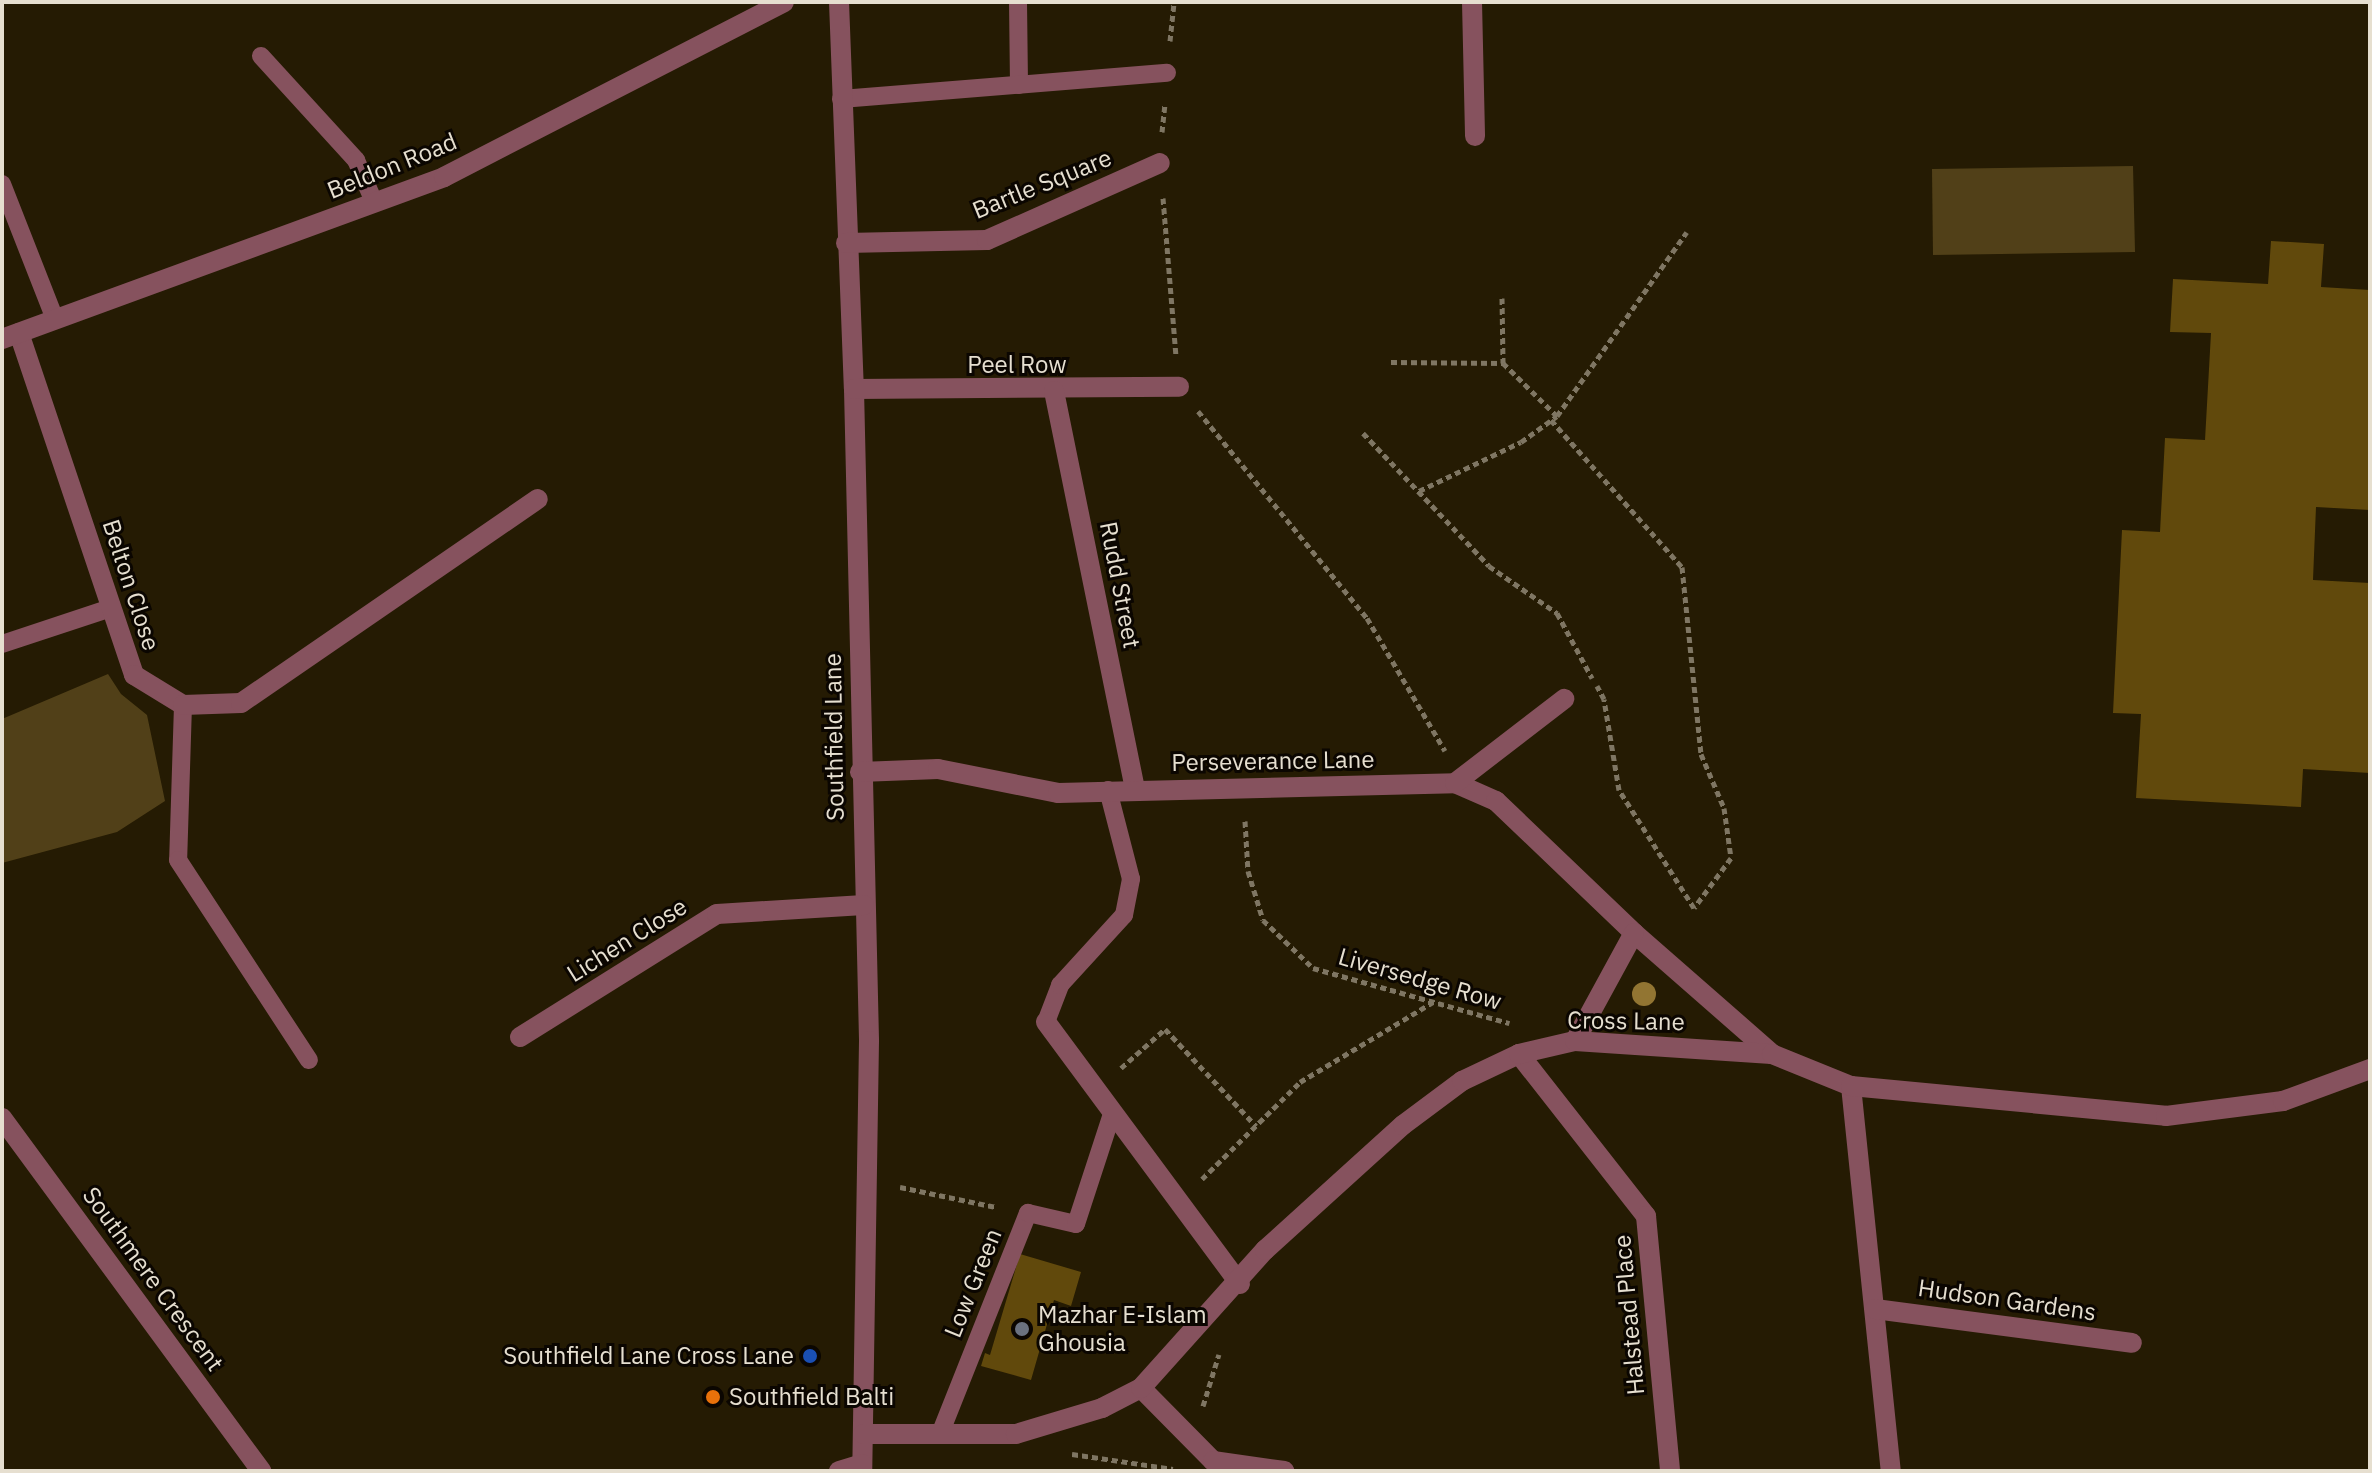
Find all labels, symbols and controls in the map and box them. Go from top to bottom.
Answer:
street label: Beldon Road [323,127,461,205]
street label: Bartle Square [968,143,1116,225]
street label: Peel Row [967,351,1067,379]
street label: Belton Close [96,516,166,654]
street label: Rudd Street [1094,519,1146,651]
street label: Southfield Lane [818,653,850,821]
street label: Perseverance Lane [1171,745,1375,777]
street label: Lichen Close [562,892,692,988]
street label: Liversedge Row [1335,942,1505,1016]
street label: Cross Lane [1567,1006,1685,1036]
street label: Southmere Crescent [77,1181,229,1377]
street label: Low Green [938,1225,1008,1341]
street label: Halstead Place [1608,1234,1650,1396]
street label: Hudson Gardens [1916,1273,2098,1327]
place label: Mazhar E-Islam Ghousia [1038,1301,1207,1357]
marker: Mazhar E-Islam Ghousia [1013,1320,1031,1338]
place label: Southfield Lane Cross Lane [503,1342,794,1370]
marker: Southfield Lane Cross Lane [801,1347,819,1365]
place label: Southfield Balti [729,1383,894,1411]
marker: Southfield Balti [704,1388,722,1406]

